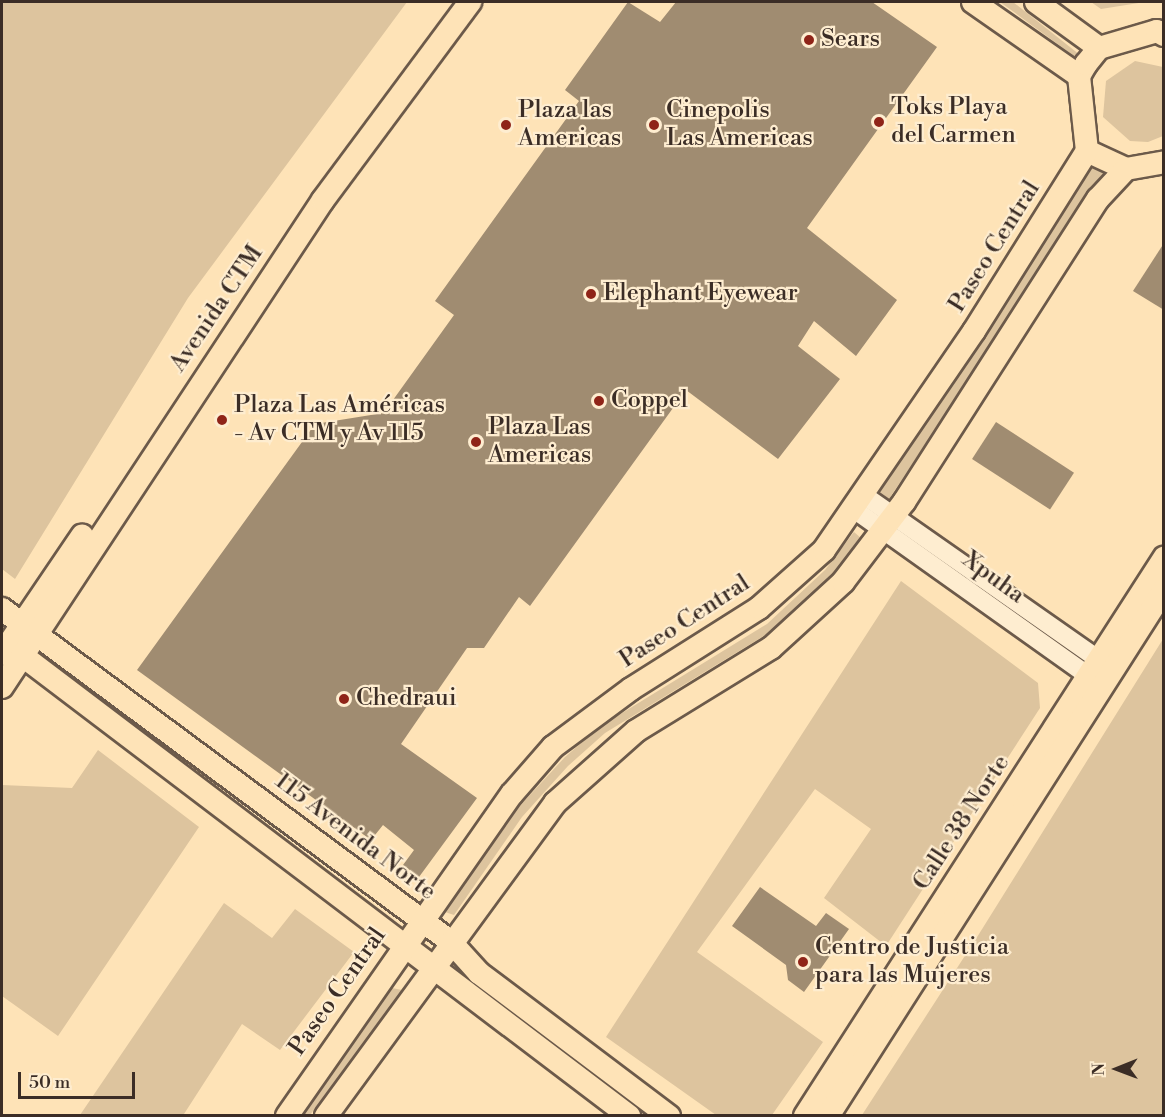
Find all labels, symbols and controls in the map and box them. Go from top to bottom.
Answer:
place label: Sears [821,26,880,54]
marker: Sears [802,33,816,47]
place label: Toks Playa del Carmen [891,94,1016,150]
place label: Plaza las Americas [518,97,621,153]
place label: Cinepolis Las Americas [666,97,813,153]
marker: Toks Playa del Carmen [872,115,886,129]
marker: Plaza las Americas [499,118,513,132]
marker: Cinepolis Las Americas [647,118,661,132]
street label: Paseo Central [943,176,1047,318]
street label: Avenida CTM [164,240,270,378]
place label: Elephant Eyewear [603,280,798,308]
marker: Elephant Eyewear [584,287,598,301]
place label: Coppel [611,387,688,415]
place label: Plaza Las Américas - Av CTM y Av 115 [234,392,445,448]
marker: Coppel [592,394,606,408]
marker: Plaza Las Américas - Av CTM y Av 115 [215,413,229,427]
place label: Plaza Las Americas [488,414,591,470]
marker: Plaza Las Americas [469,435,483,449]
street label: Xpuha [956,546,1030,610]
street label: Paseo Central [615,569,755,675]
place label: Chedraui [356,685,457,713]
marker: Chedraui [337,692,351,706]
street label: Calle 38 Norte [908,750,1016,896]
street label: 115 Avenida Norte [269,767,441,907]
street label: Paseo Central [283,923,393,1061]
place label: Centro de Justicia para las Mujeres [815,934,1009,990]
marker: Centro de Justicia para las Mujeres [796,955,810,969]
north arrow [1087,1039,1147,1099]
scale bar [21,1060,138,1098]
text: N [1089,1063,1109,1076]
text: 50 m [29,1071,70,1094]

